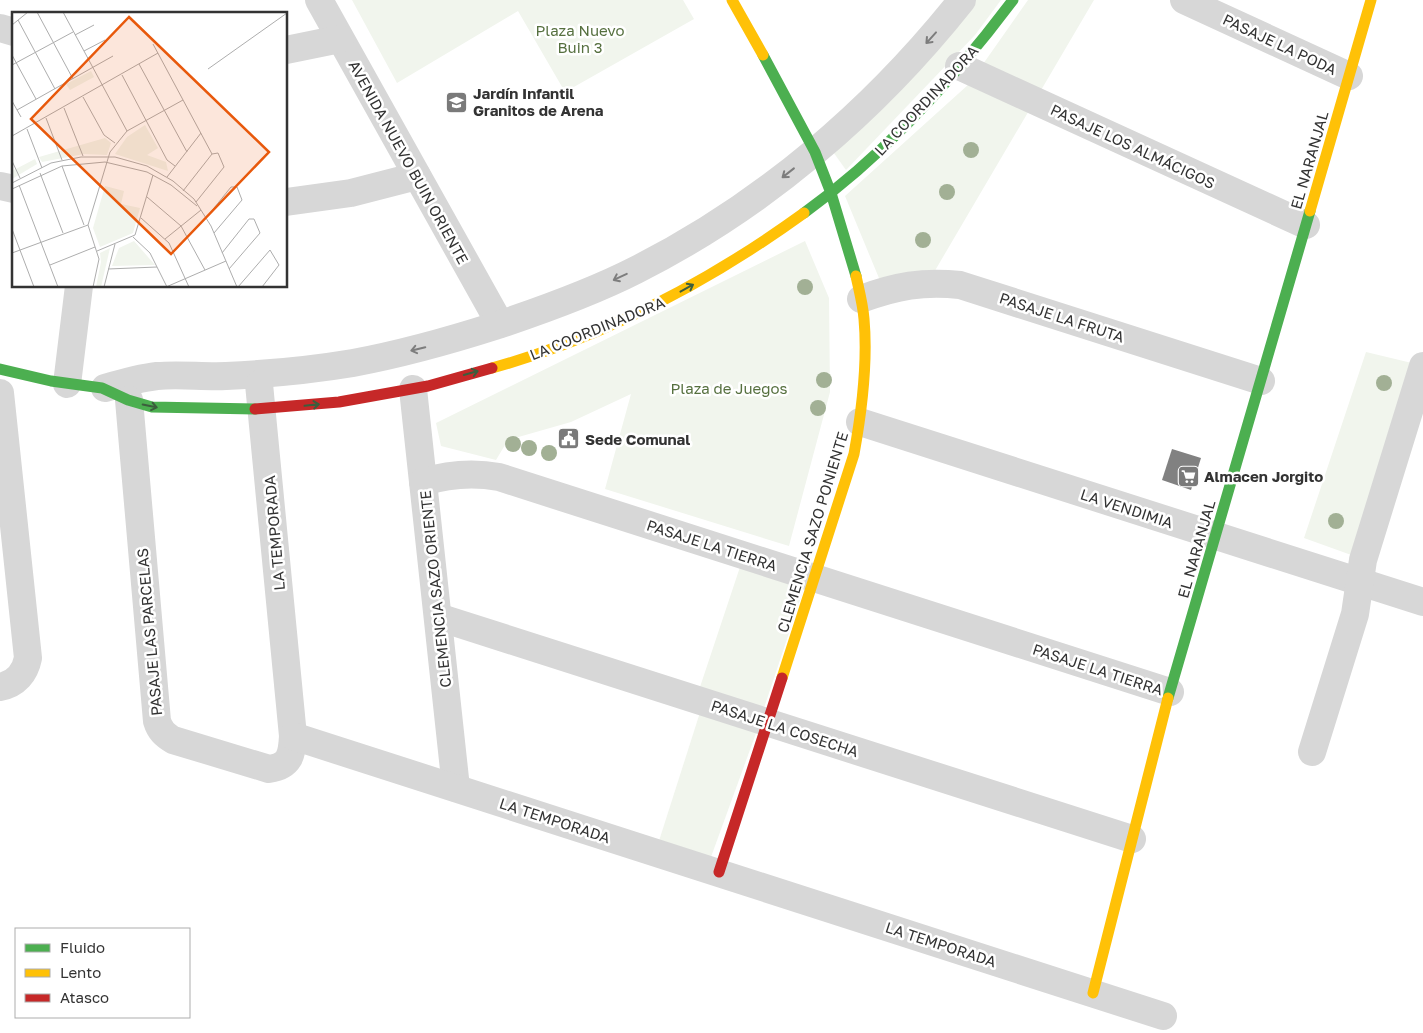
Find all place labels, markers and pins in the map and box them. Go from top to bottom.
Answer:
place label: Jardín Infantil Granitos de Arena [473,84,604,119]
school or university icon: Jardín Infantil Granitos de Arena [445,90,469,114]
public building icon: Sede Comunal [557,427,581,451]
place label: Sede Comunal [585,430,690,448]
supermarket icon: Almacen Jorgito [1176,464,1200,488]
place label: Almacen Jorgito [1204,467,1323,485]

